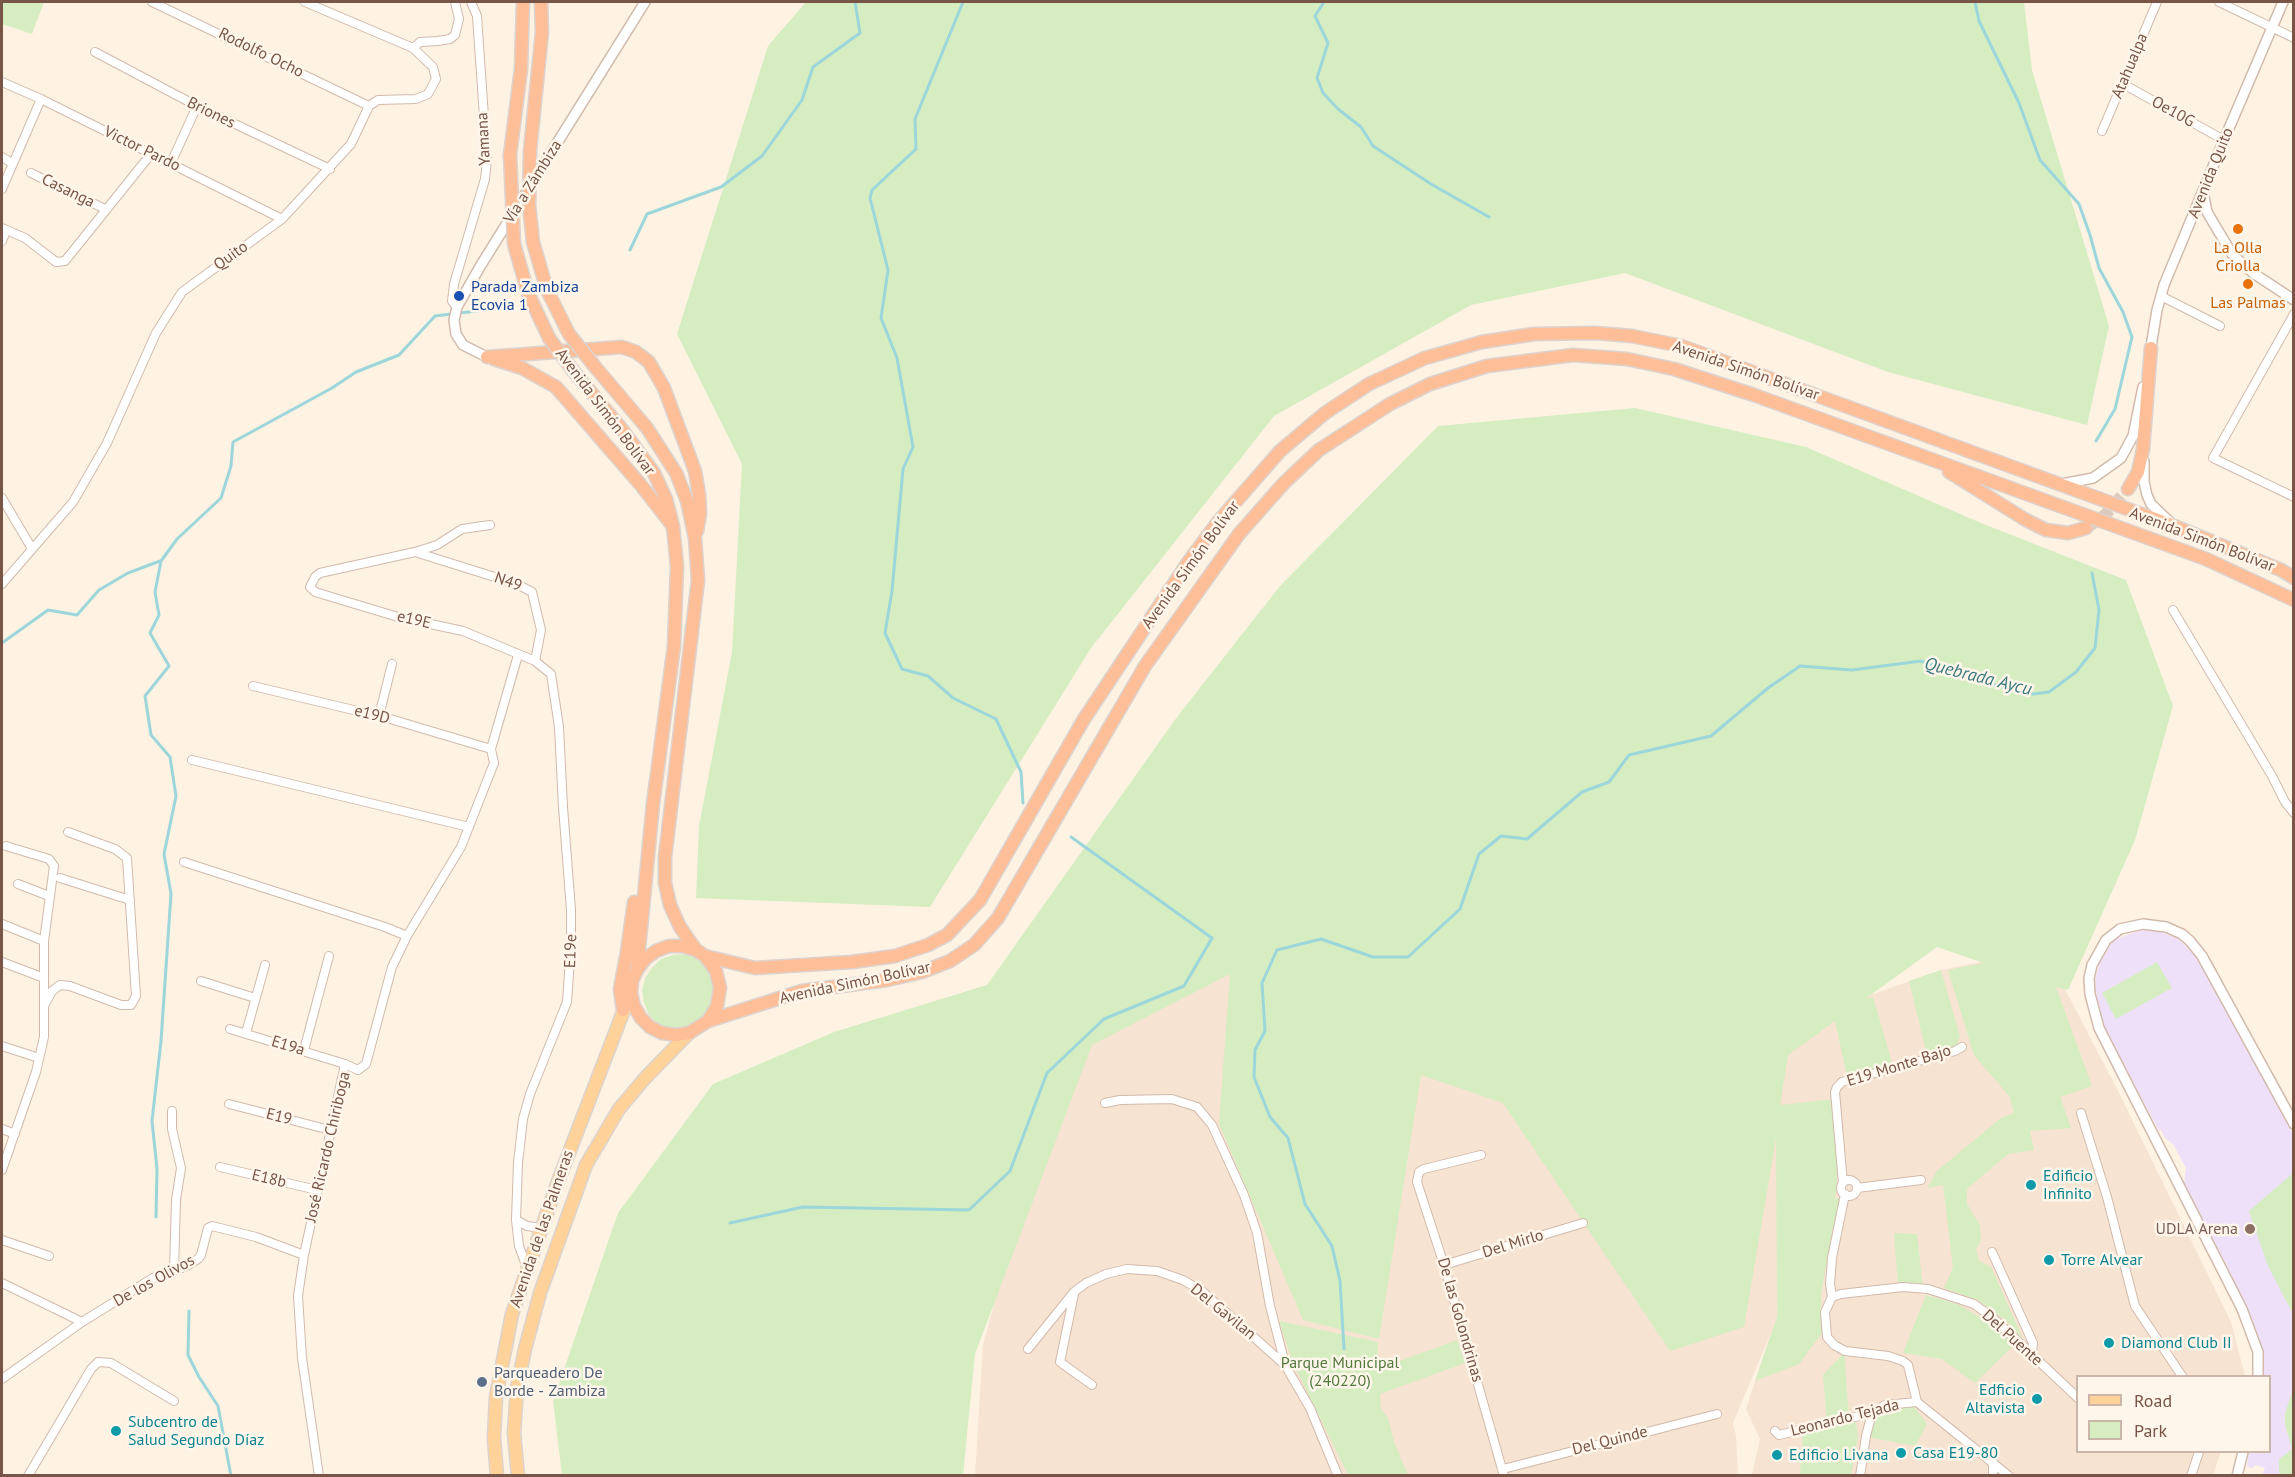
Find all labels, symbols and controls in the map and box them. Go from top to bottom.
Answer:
street label: Rodolfo Ocho [215,24,307,82]
street label: Atahualpa [2108,30,2152,102]
street label: Oe10G [2148,92,2198,132]
street label: Briones [184,93,238,133]
street label: Yamana [473,112,495,166]
street label: Victor Pardo [100,122,184,176]
street label: Avenida Quito [2184,125,2238,221]
street label: Vía a Zámbiza [500,137,566,227]
street label: Casanga [38,170,98,212]
marker: La Olla Criolla [2231,222,2245,236]
street label: Quito [210,237,252,275]
place label: La Olla Criolla [2214,238,2262,276]
place label: Parada Zambiza Ecovia 1 [471,277,579,315]
marker: Las Palmas [2241,277,2255,291]
marker: Parada Zambiza Ecovia 1 [452,289,466,303]
place label: Las Palmas [2210,293,2286,313]
street label: Avenida Simón Bolívar [1670,337,1822,405]
street label: Avenida Simón Bolívar [551,345,659,479]
street label: Avenida Simón Bolívar [1138,497,1244,633]
street label: Avenida Simón Bolívar [2127,504,2277,576]
street label: N49 [491,568,525,596]
street label: e19E [395,607,433,633]
water label: Quebrada Aycu [1922,653,2034,701]
street label: e19D [352,701,392,729]
street label: E19e [561,934,581,968]
street label: Avenida Simón Bolívar [778,958,932,1008]
street label: E19a [269,1032,307,1060]
street label: E19 Monte Bajo [1845,1041,1953,1091]
street label: José Ricardo Chiriboga [301,1070,355,1224]
street label: E19 [264,1105,294,1129]
street label: Avenida de las Palmeras [506,1148,578,1310]
street label: E18b [250,1166,288,1192]
place label: Edificio Infinito [2043,1166,2093,1204]
marker: Edificio Infinito [2024,1178,2038,1192]
place label: UDLA Arena [2155,1219,2238,1239]
marker: UDLA Arena [2243,1222,2257,1236]
street label: Del Mirlo [1480,1226,1546,1262]
place label: Torre Alvear [2061,1250,2143,1270]
street label: De los Olivos [110,1251,198,1311]
marker: Torre Alvear [2042,1253,2056,1267]
street label: De las Golondrinas [1433,1256,1487,1384]
street label: Del Gavilan [1186,1280,1260,1344]
street label: Del Puente [1978,1306,2046,1370]
place label: Diamond Club II [2121,1333,2232,1353]
marker: Diamond Club II [2102,1336,2116,1350]
park label: Parque Municipal (240220) [1281,1353,1399,1391]
place label: Parqueadero De Borde - Zambiza [494,1363,606,1401]
marker: Parqueadero De Borde - Zambiza [475,1375,489,1389]
legend [2076,1375,2271,1453]
place label: Edficio Altavista [1966,1380,2025,1418]
text: Road [2134,1389,2172,1412]
marker: Edficio Altavista [2030,1392,2044,1406]
street label: Leonardo Tejada [1789,1395,1901,1441]
place label: Subcentro de Salud Segundo Díaz [128,1412,264,1450]
text: Park [2134,1419,2167,1442]
street label: Del Quinde [1570,1422,1650,1460]
marker: Subcentro de Salud Segundo Díaz [109,1424,123,1438]
place label: Casa E19-80 [1913,1443,1998,1463]
place label: Edificio Livana [1789,1445,1888,1465]
marker: Casa E19-80 [1894,1446,1908,1460]
marker: Edificio Livana [1770,1448,1784,1462]

